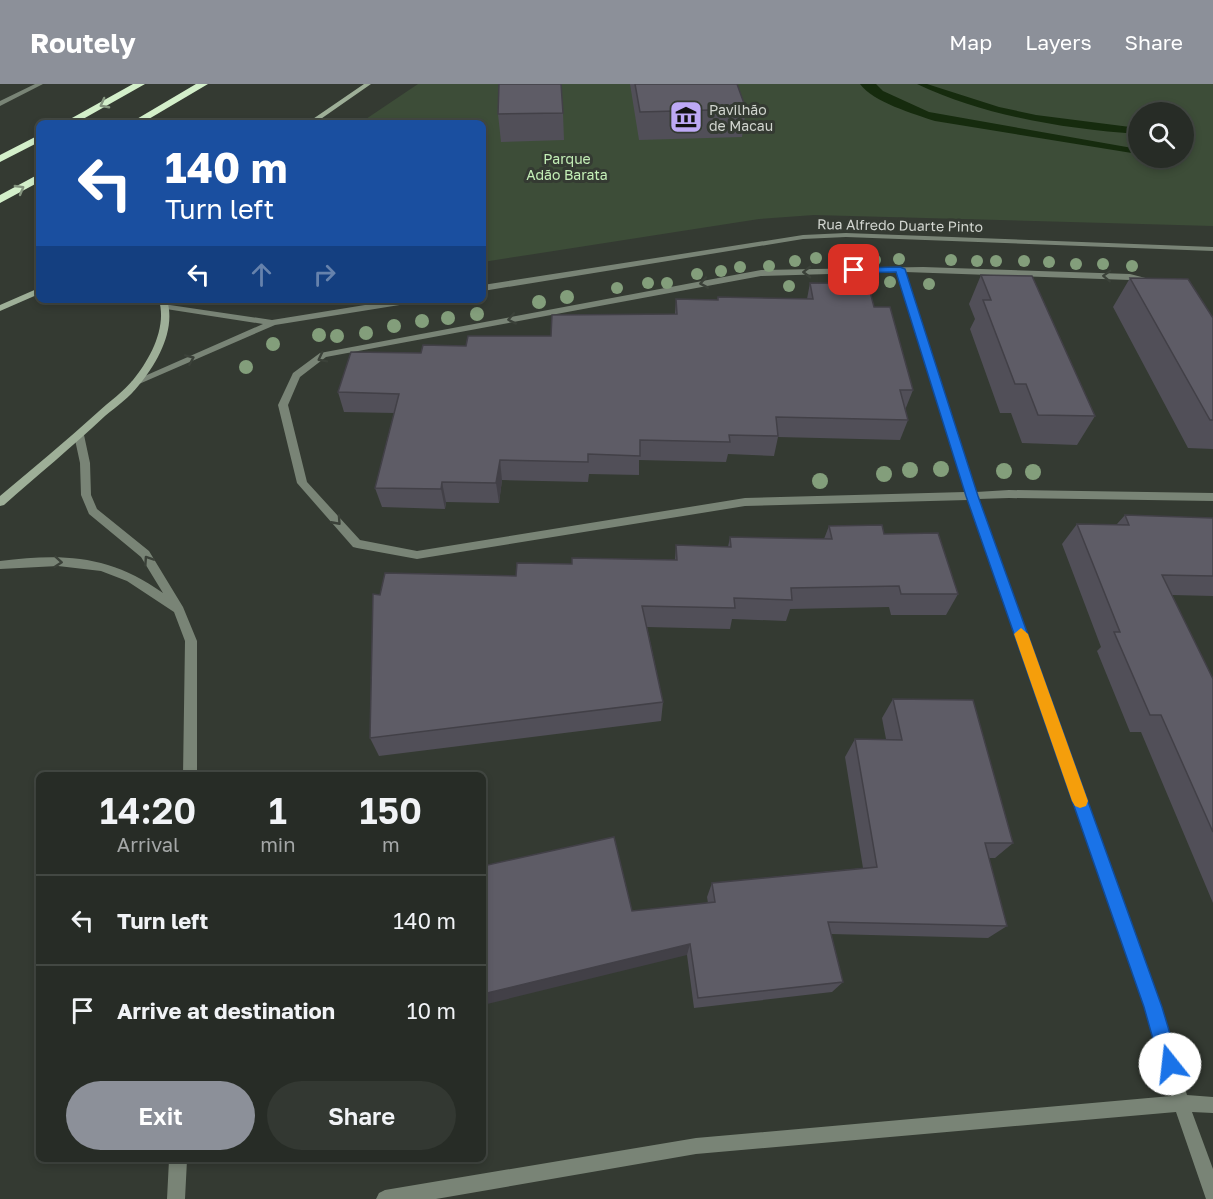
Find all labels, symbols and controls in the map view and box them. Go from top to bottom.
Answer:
text: Routely [30,26,136,59]
text: Map [949,29,992,55]
text: Layers [1025,29,1092,55]
text: Share [1125,29,1183,55]
one-way arrow [99,96,110,108]
museum icon: Pavilhão de Macau [668,99,704,135]
place label: Pavilhão de Macau [709,101,773,134]
map controls [1128,102,1194,168]
button: search [1128,102,1194,168]
text: 140 m [165,142,287,192]
icon: left [66,144,144,222]
park label: Parque Adão Barata [526,150,608,183]
one-way arrow [13,184,24,196]
text: Turn left [165,193,274,225]
street label: Rua Alfredo Duarte Pinto [817,215,983,235]
pin [828,244,879,295]
icon: arrive [837,253,870,286]
icon: left [182,258,215,291]
icon: ahead [245,258,278,291]
icon: right [308,258,341,291]
one-way arrow [802,265,811,278]
one-way arrow [1102,270,1111,282]
one-way arrow [699,276,709,289]
one-way arrow [507,312,517,325]
one-way arrow [317,351,328,363]
one-way arrow [184,354,195,366]
one-way arrow [330,514,341,525]
one-way arrow [54,555,63,568]
one-way arrow [144,556,155,567]
text: 14:20 [100,789,196,832]
text: 1 [269,789,287,832]
text: 150 [359,789,422,832]
text: Arrival [117,832,179,856]
text: min [260,832,296,856]
text: m [382,832,400,856]
icon: left [66,904,99,937]
text: Turn left [117,907,208,934]
text: 140 m [393,907,456,934]
icon: arrive [66,994,99,1027]
text: Arrive at destination [117,997,335,1024]
text: 10 m [407,997,456,1024]
position arrow [1138,1032,1202,1096]
button: Exit [66,1081,255,1150]
button: Share [267,1081,456,1150]

